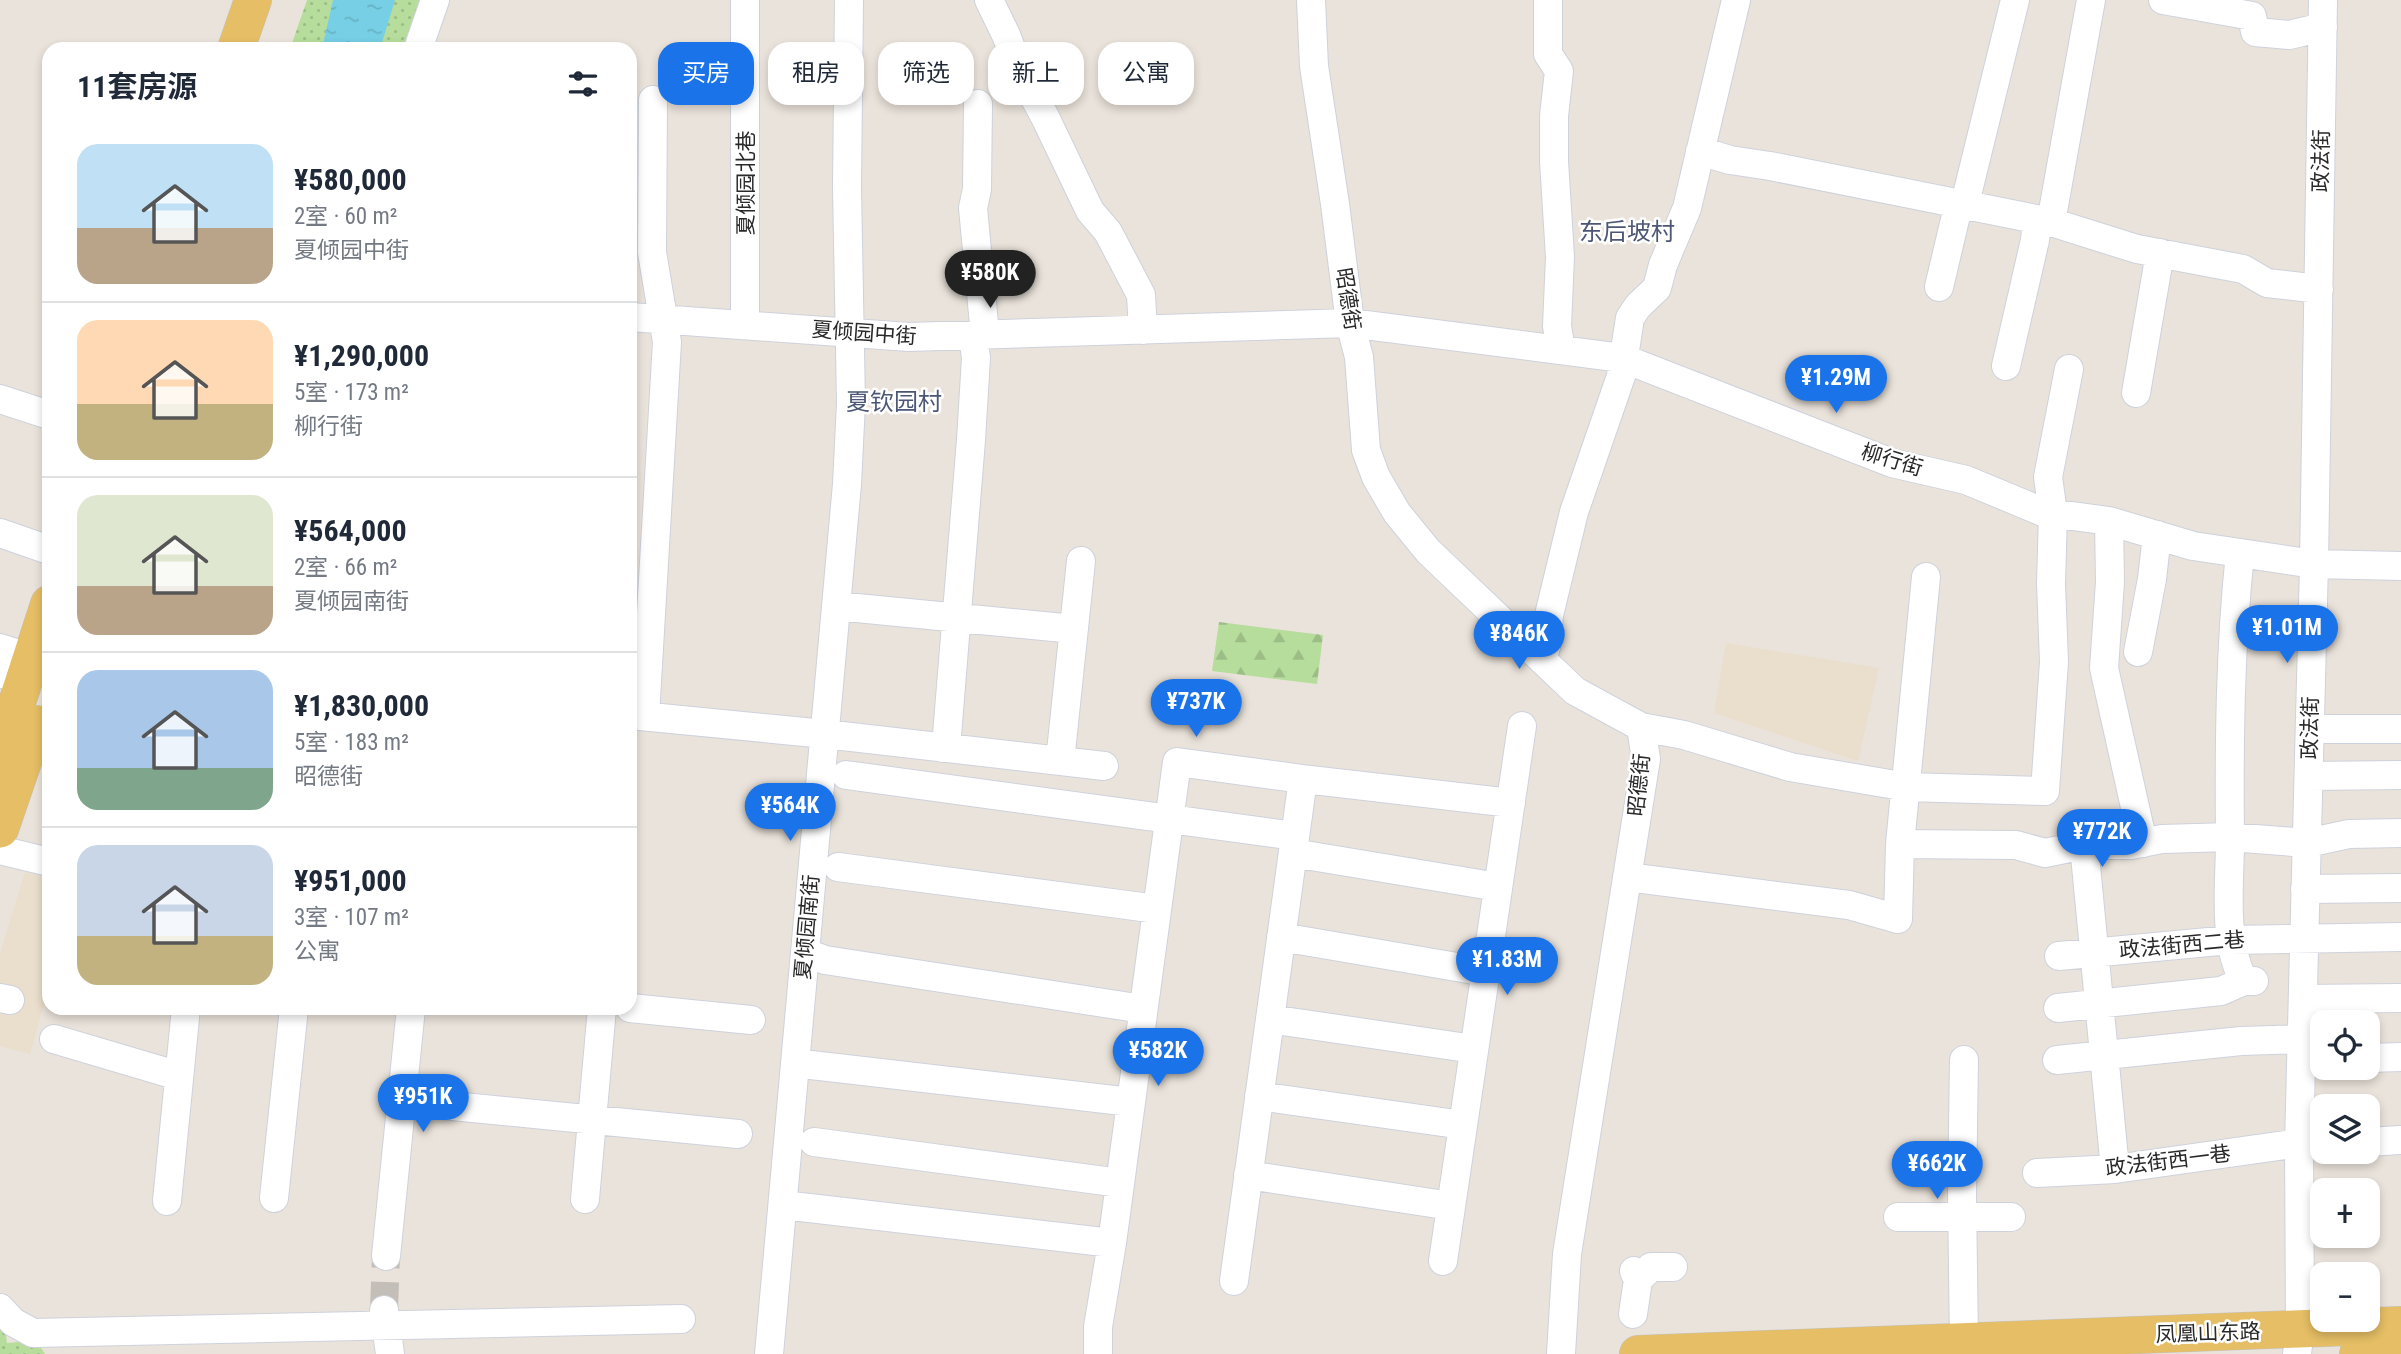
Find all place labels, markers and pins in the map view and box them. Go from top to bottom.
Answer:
pin: ¥580K [941,250,1039,310]
pin: ¥1.29M [1779,356,1893,415]
pin: ¥1.01M [2230,606,2344,665]
pin: ¥846K [1470,612,1568,671]
pin: ¥737K [1147,680,1245,739]
pin: ¥564K [741,784,839,843]
pin: ¥772K [2053,810,2151,869]
pin: ¥1.83M [1450,937,1564,997]
pin: ¥582K [1109,1028,1207,1088]
pin: ¥951K [374,1074,472,1134]
pin: ¥662K [1888,1142,1986,1201]

